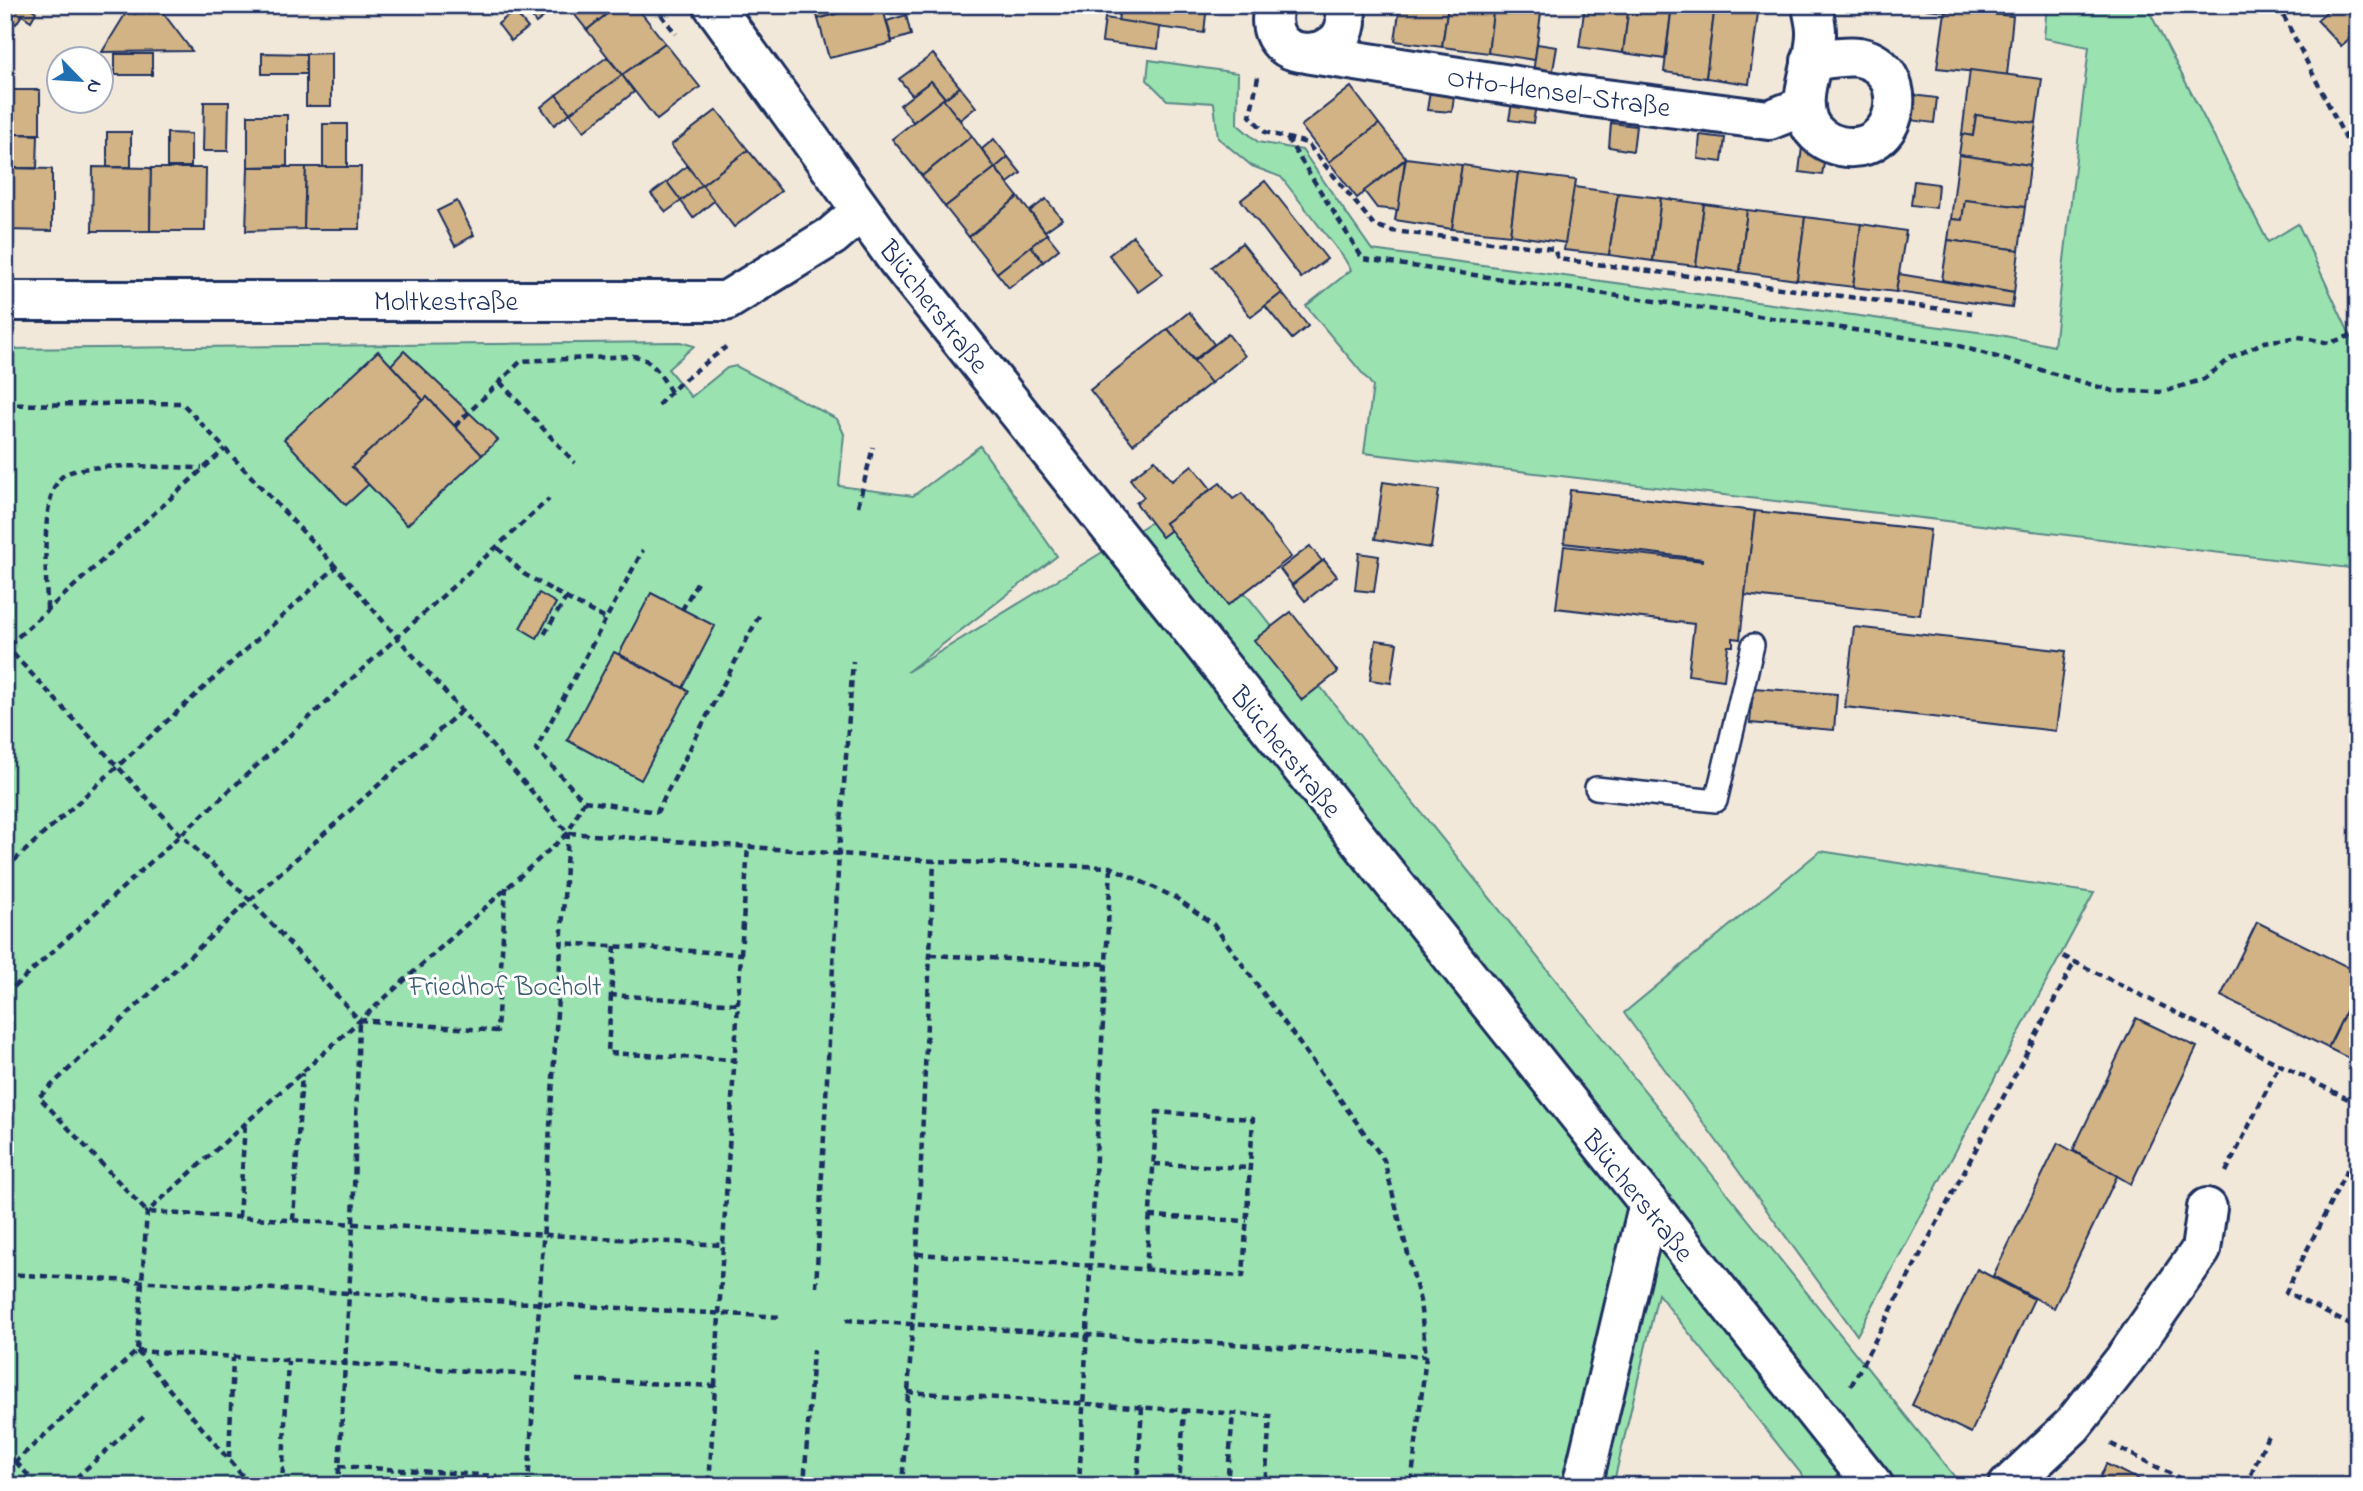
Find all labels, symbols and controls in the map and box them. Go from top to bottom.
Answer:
north arrow [46,46,116,116]
street label: Otto-Hensel-Straße [1444,58,1673,131]
text: N [78,75,108,98]
street label: Blücherstraße [866,232,998,384]
street label: Moltkestraße [374,283,519,324]
street label: Blücherstraße [1218,678,1351,828]
park label: Friedhof Bocholt [408,968,601,1009]
street label: Blücherstraße [1570,1122,1703,1272]

